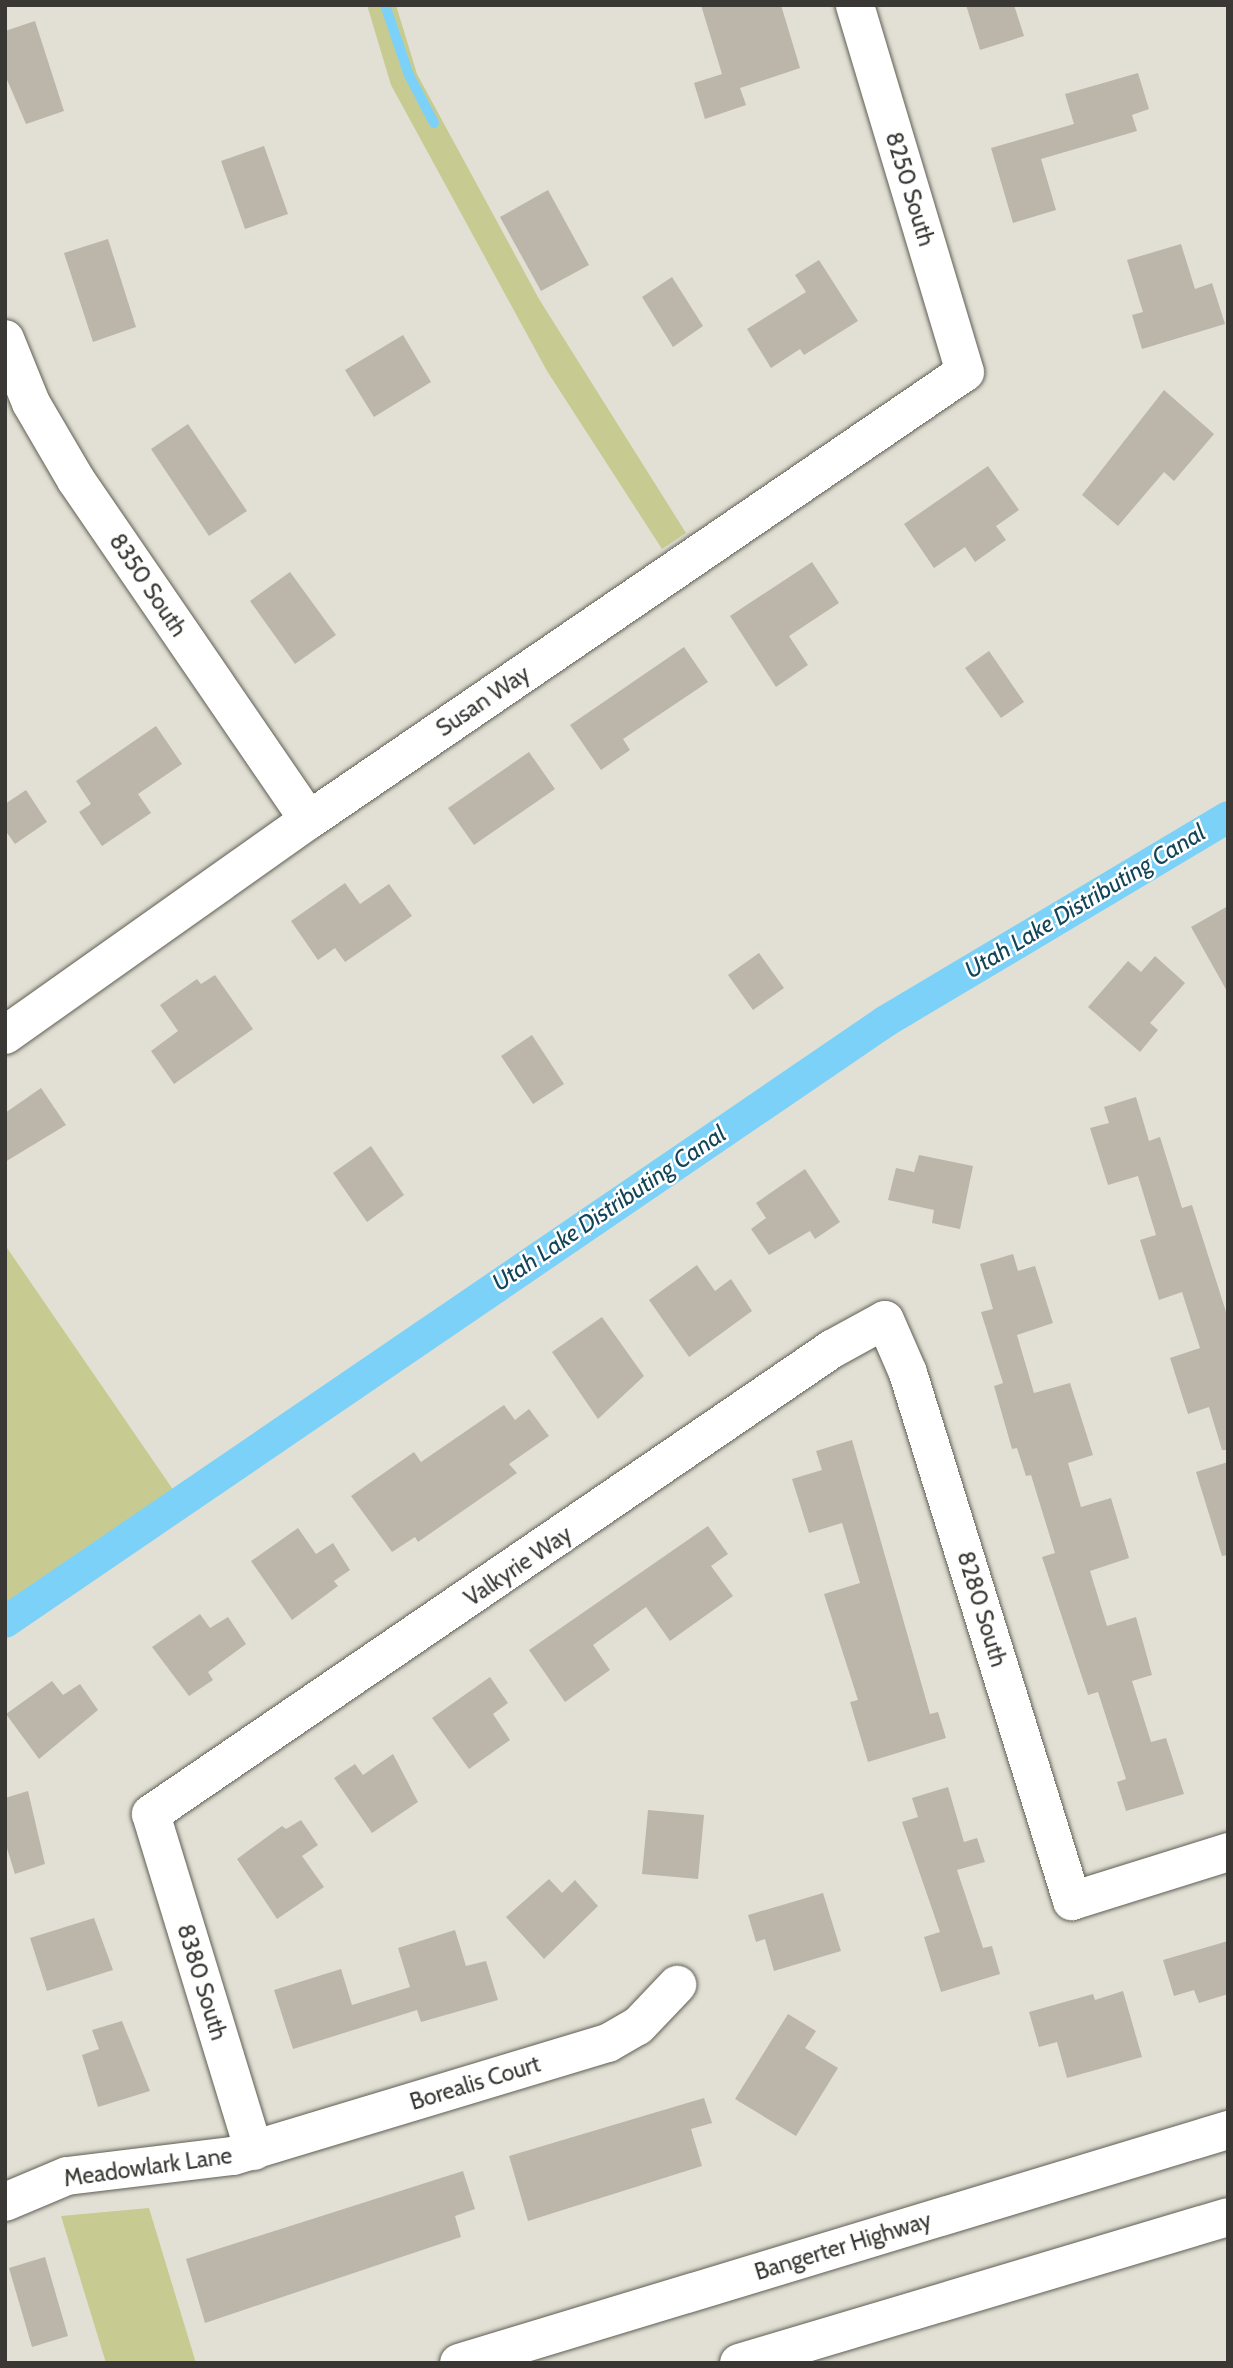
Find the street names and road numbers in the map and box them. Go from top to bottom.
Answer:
street label: 8250 South [880,129,940,249]
street label: 8350 South [103,528,193,642]
street label: Susan Way [431,660,535,742]
street label: Valkyrie Way [459,1520,577,1612]
street label: 8280 South [951,1548,1013,1670]
street label: 8380 South [171,1921,233,2043]
street label: Borealis Court [407,2050,543,2116]
street label: Meadowlark Lane [62,2142,234,2192]
street label: Bangerter Highway [751,2206,935,2286]

